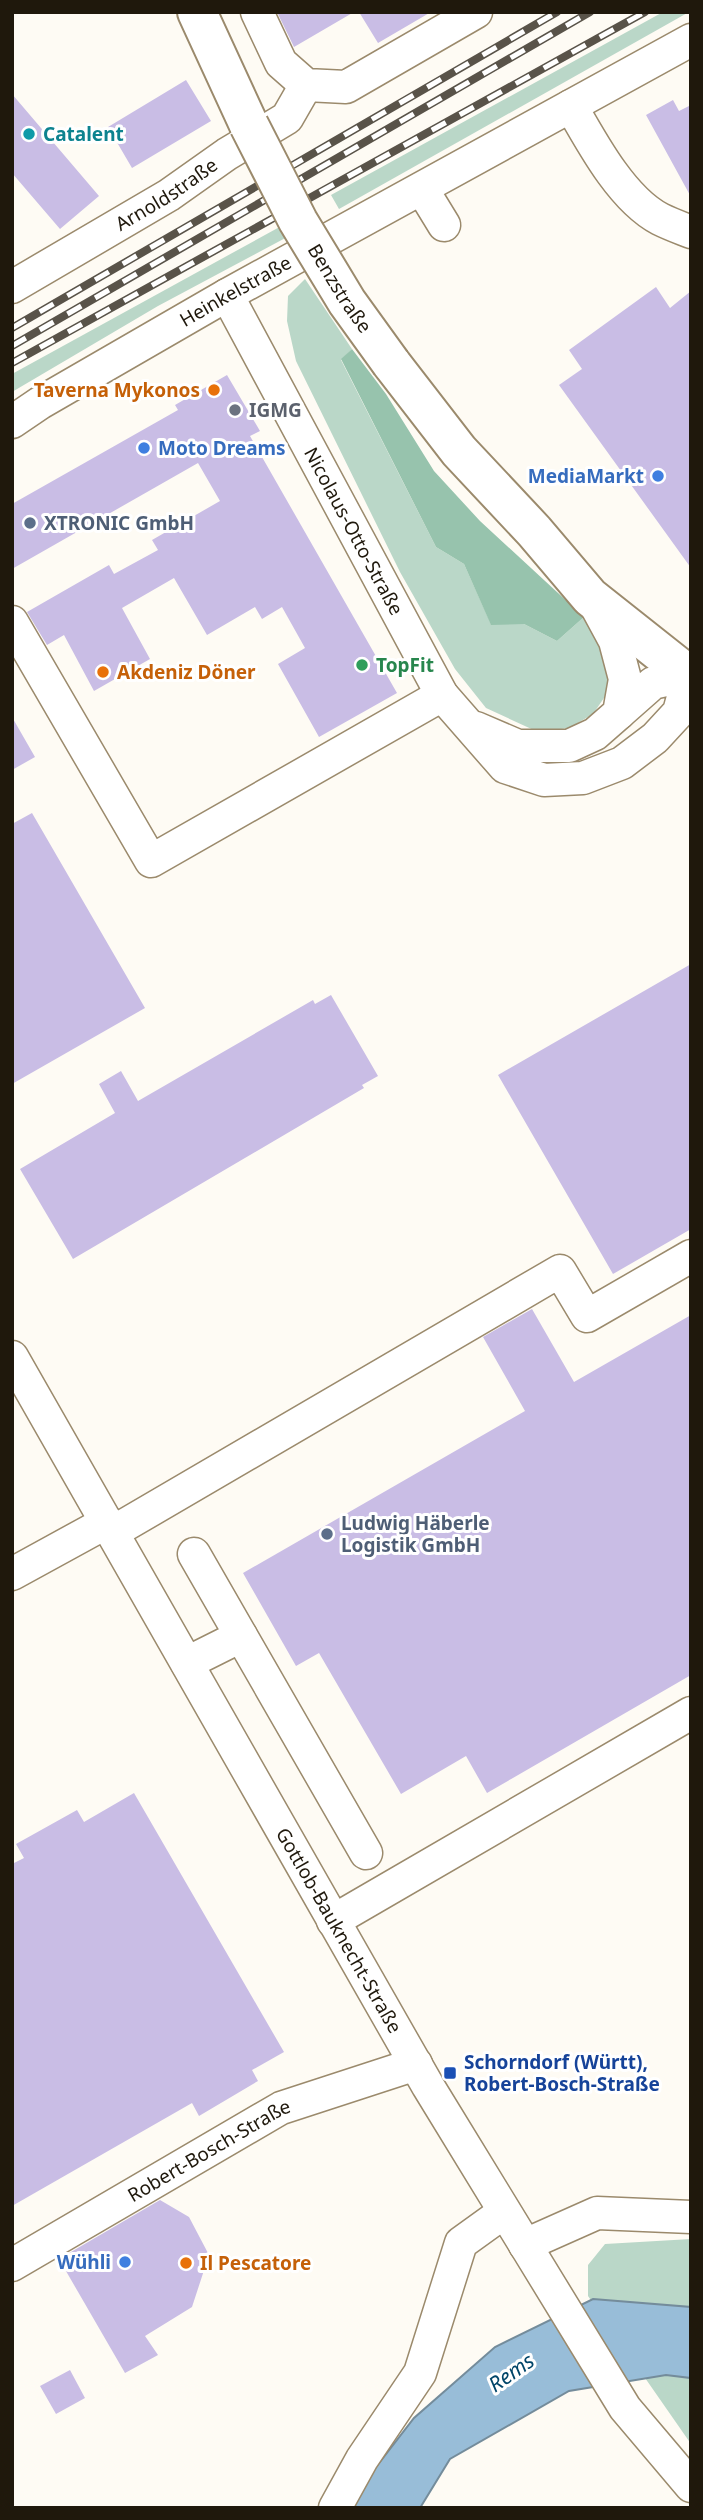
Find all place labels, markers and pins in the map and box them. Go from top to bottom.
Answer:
place label: Catalent [43,121,124,147]
marker: Catalent [21,126,37,142]
place label: Taverna Mykonos [34,377,200,403]
marker: Taverna Mykonos [206,382,222,398]
place label: IGMG [249,397,302,423]
marker: IGMG [227,402,243,418]
place label: Moto Dreams [158,435,286,461]
marker: Moto Dreams [136,440,152,456]
place label: MediaMarkt [528,463,644,489]
marker: MediaMarkt [650,468,666,484]
place label: XTRONIC GmbH [44,510,194,536]
marker: XTRONIC GmbH [22,515,38,531]
place label: TopFit [376,652,434,678]
marker: TopFit [354,657,370,673]
place label: Akdeniz Döner [117,659,256,685]
marker: Akdeniz Döner [95,664,111,680]
place label: Ludwig Häberle Logistik GmbH [341,1510,490,1558]
marker: Ludwig Häberle Logistik GmbH [319,1526,335,1542]
place label: Schorndorf (Württ), Robert-Bosch-Straße [464,2049,660,2097]
marker: Schorndorf (Württ), Robert-Bosch-Straße [442,2065,458,2081]
place label: Wühli [57,2249,111,2275]
place label: Il Pescatore [200,2250,311,2276]
marker: Wühli [117,2254,133,2270]
marker: Il Pescatore [178,2255,194,2271]

